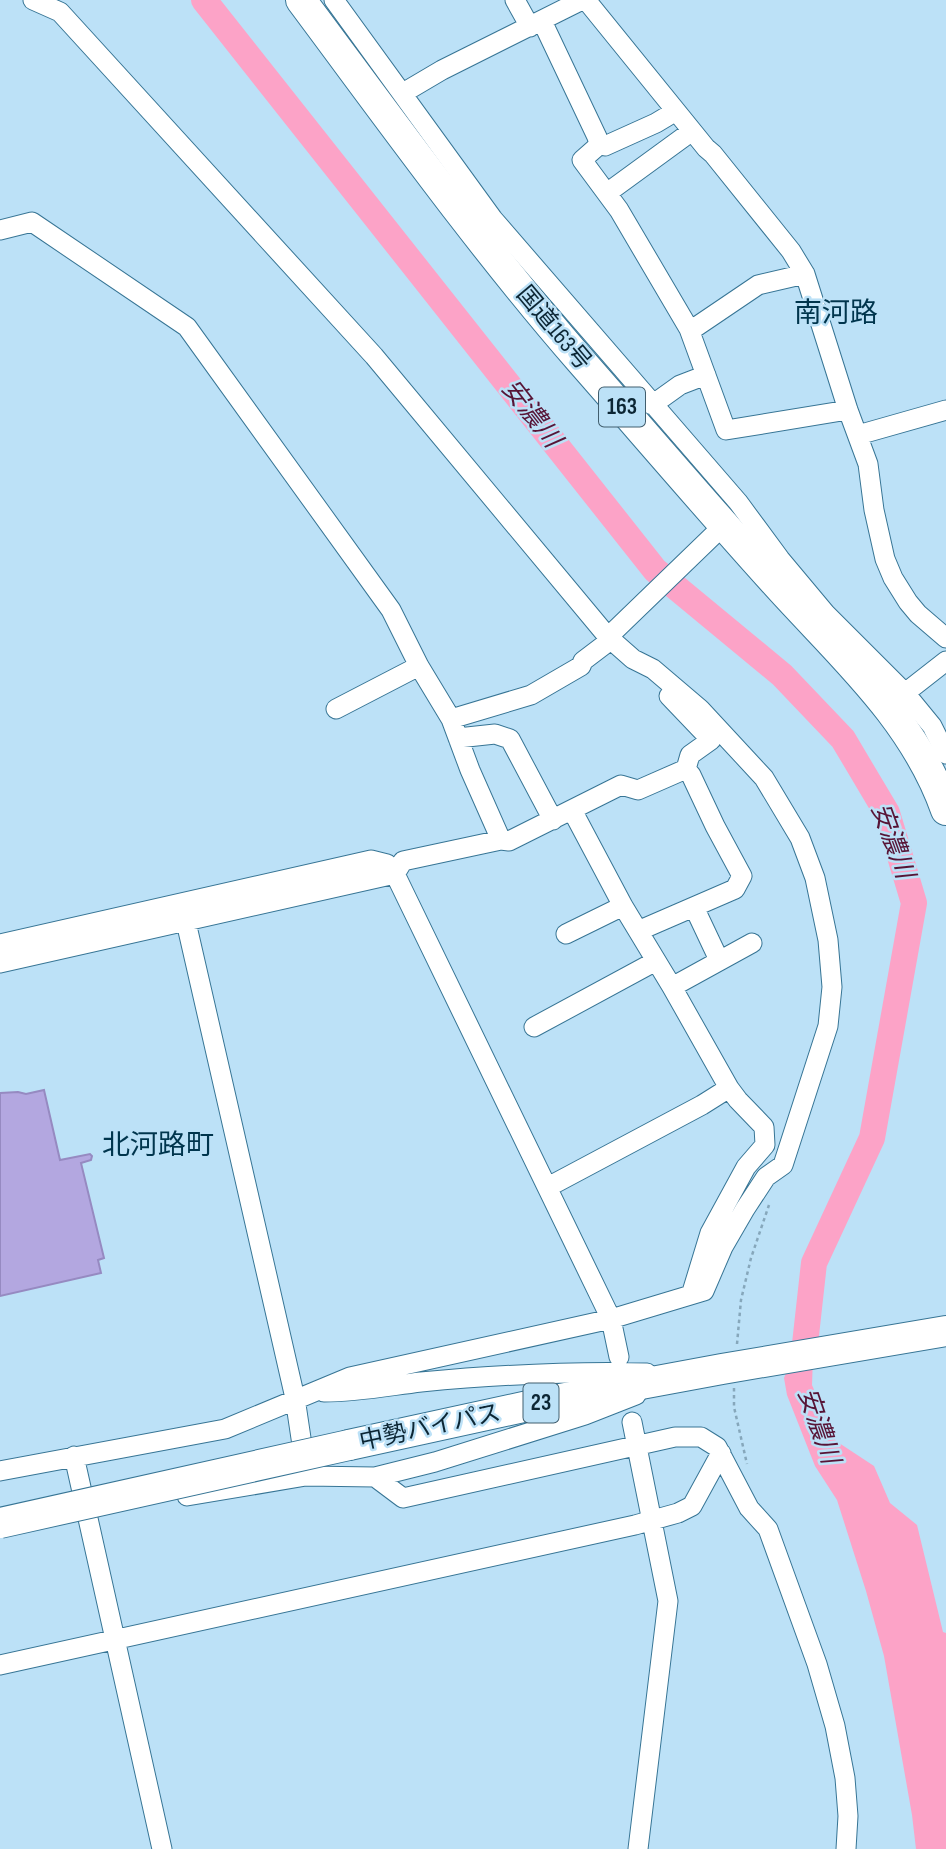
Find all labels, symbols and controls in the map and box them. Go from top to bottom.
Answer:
street label: 国道163号 [510,280,598,376]
district label: 南河路 [794,297,878,330]
water label: 安濃川 [495,374,569,457]
road number: 163 [599,388,645,426]
water label: 安濃川 [864,799,921,886]
district label: 北河路町 [102,1129,214,1162]
road number: 23 [524,1384,558,1422]
water label: 安濃川 [791,1384,846,1471]
street label: 中勢バイパス [357,1398,503,1456]

